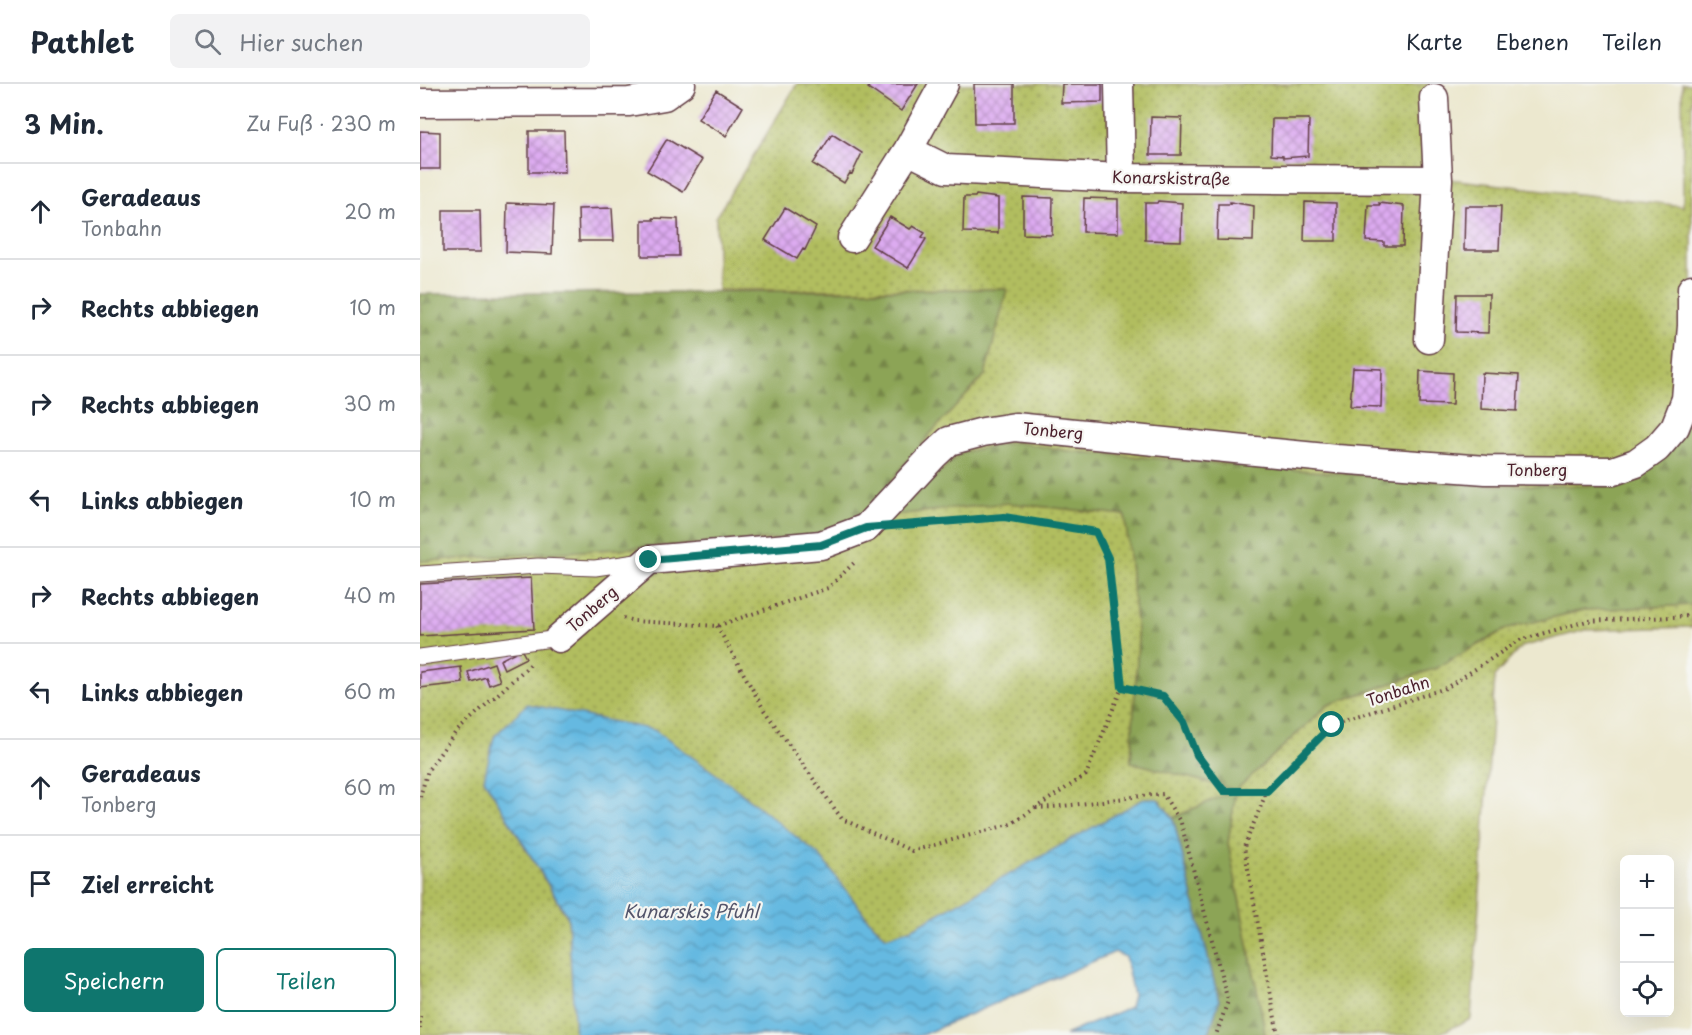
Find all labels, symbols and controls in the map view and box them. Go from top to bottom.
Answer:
search box [170,14,590,68]
text: Pathlet [30,20,134,63]
icon: search [191,25,224,58]
text: Hier suchen [239,25,364,58]
text: Karte [1406,25,1463,57]
text: Ebenen [1496,25,1569,57]
text: Teilen [1602,25,1662,57]
text: 3 Min. [24,104,104,143]
text: Zu Fuß · 230 m [246,108,396,138]
street label: Konarskistraße [1112,164,1230,190]
text: Geradeaus [81,180,201,213]
icon: ahead [24,195,57,228]
text: 20 m [344,196,396,226]
text: Tonbahn [81,213,162,243]
icon: right [24,291,57,324]
text: Rechts abbiegen [81,291,259,324]
text: 10 m [349,292,396,322]
icon: right [24,387,57,420]
text: Rechts abbiegen [81,387,259,420]
text: 30 m [343,388,396,418]
street label: Tonberg [1022,415,1084,445]
street label: Tonberg [1507,457,1567,481]
icon: left [24,483,57,516]
text: Links abbiegen [81,483,243,516]
text: 10 m [349,484,396,514]
route end [635,546,661,572]
icon: right [24,579,57,612]
text: Rechts abbiegen [81,579,259,612]
street label: Tonberg [561,579,622,637]
text: 40 m [344,580,396,610]
street label: Tonbahn [1363,669,1432,711]
icon: left [24,675,57,708]
text: Links abbiegen [81,675,243,708]
text: 60 m [344,676,396,706]
route start [1318,711,1344,737]
text: Geradeaus [81,756,201,789]
icon: ahead [24,771,57,804]
text: 60 m [344,772,396,802]
text: Tonberg [81,789,157,819]
map controls [1620,855,1674,1017]
button: + [1620,855,1674,909]
icon: arrive [24,867,57,900]
text: Ziel erreicht [81,867,214,900]
water label: Kunarskis Pfuhl [624,897,761,924]
button: − [1620,909,1674,963]
button: Speichern [24,948,204,1012]
button: Teilen [216,948,396,1012]
button: locate [1620,963,1674,1017]

